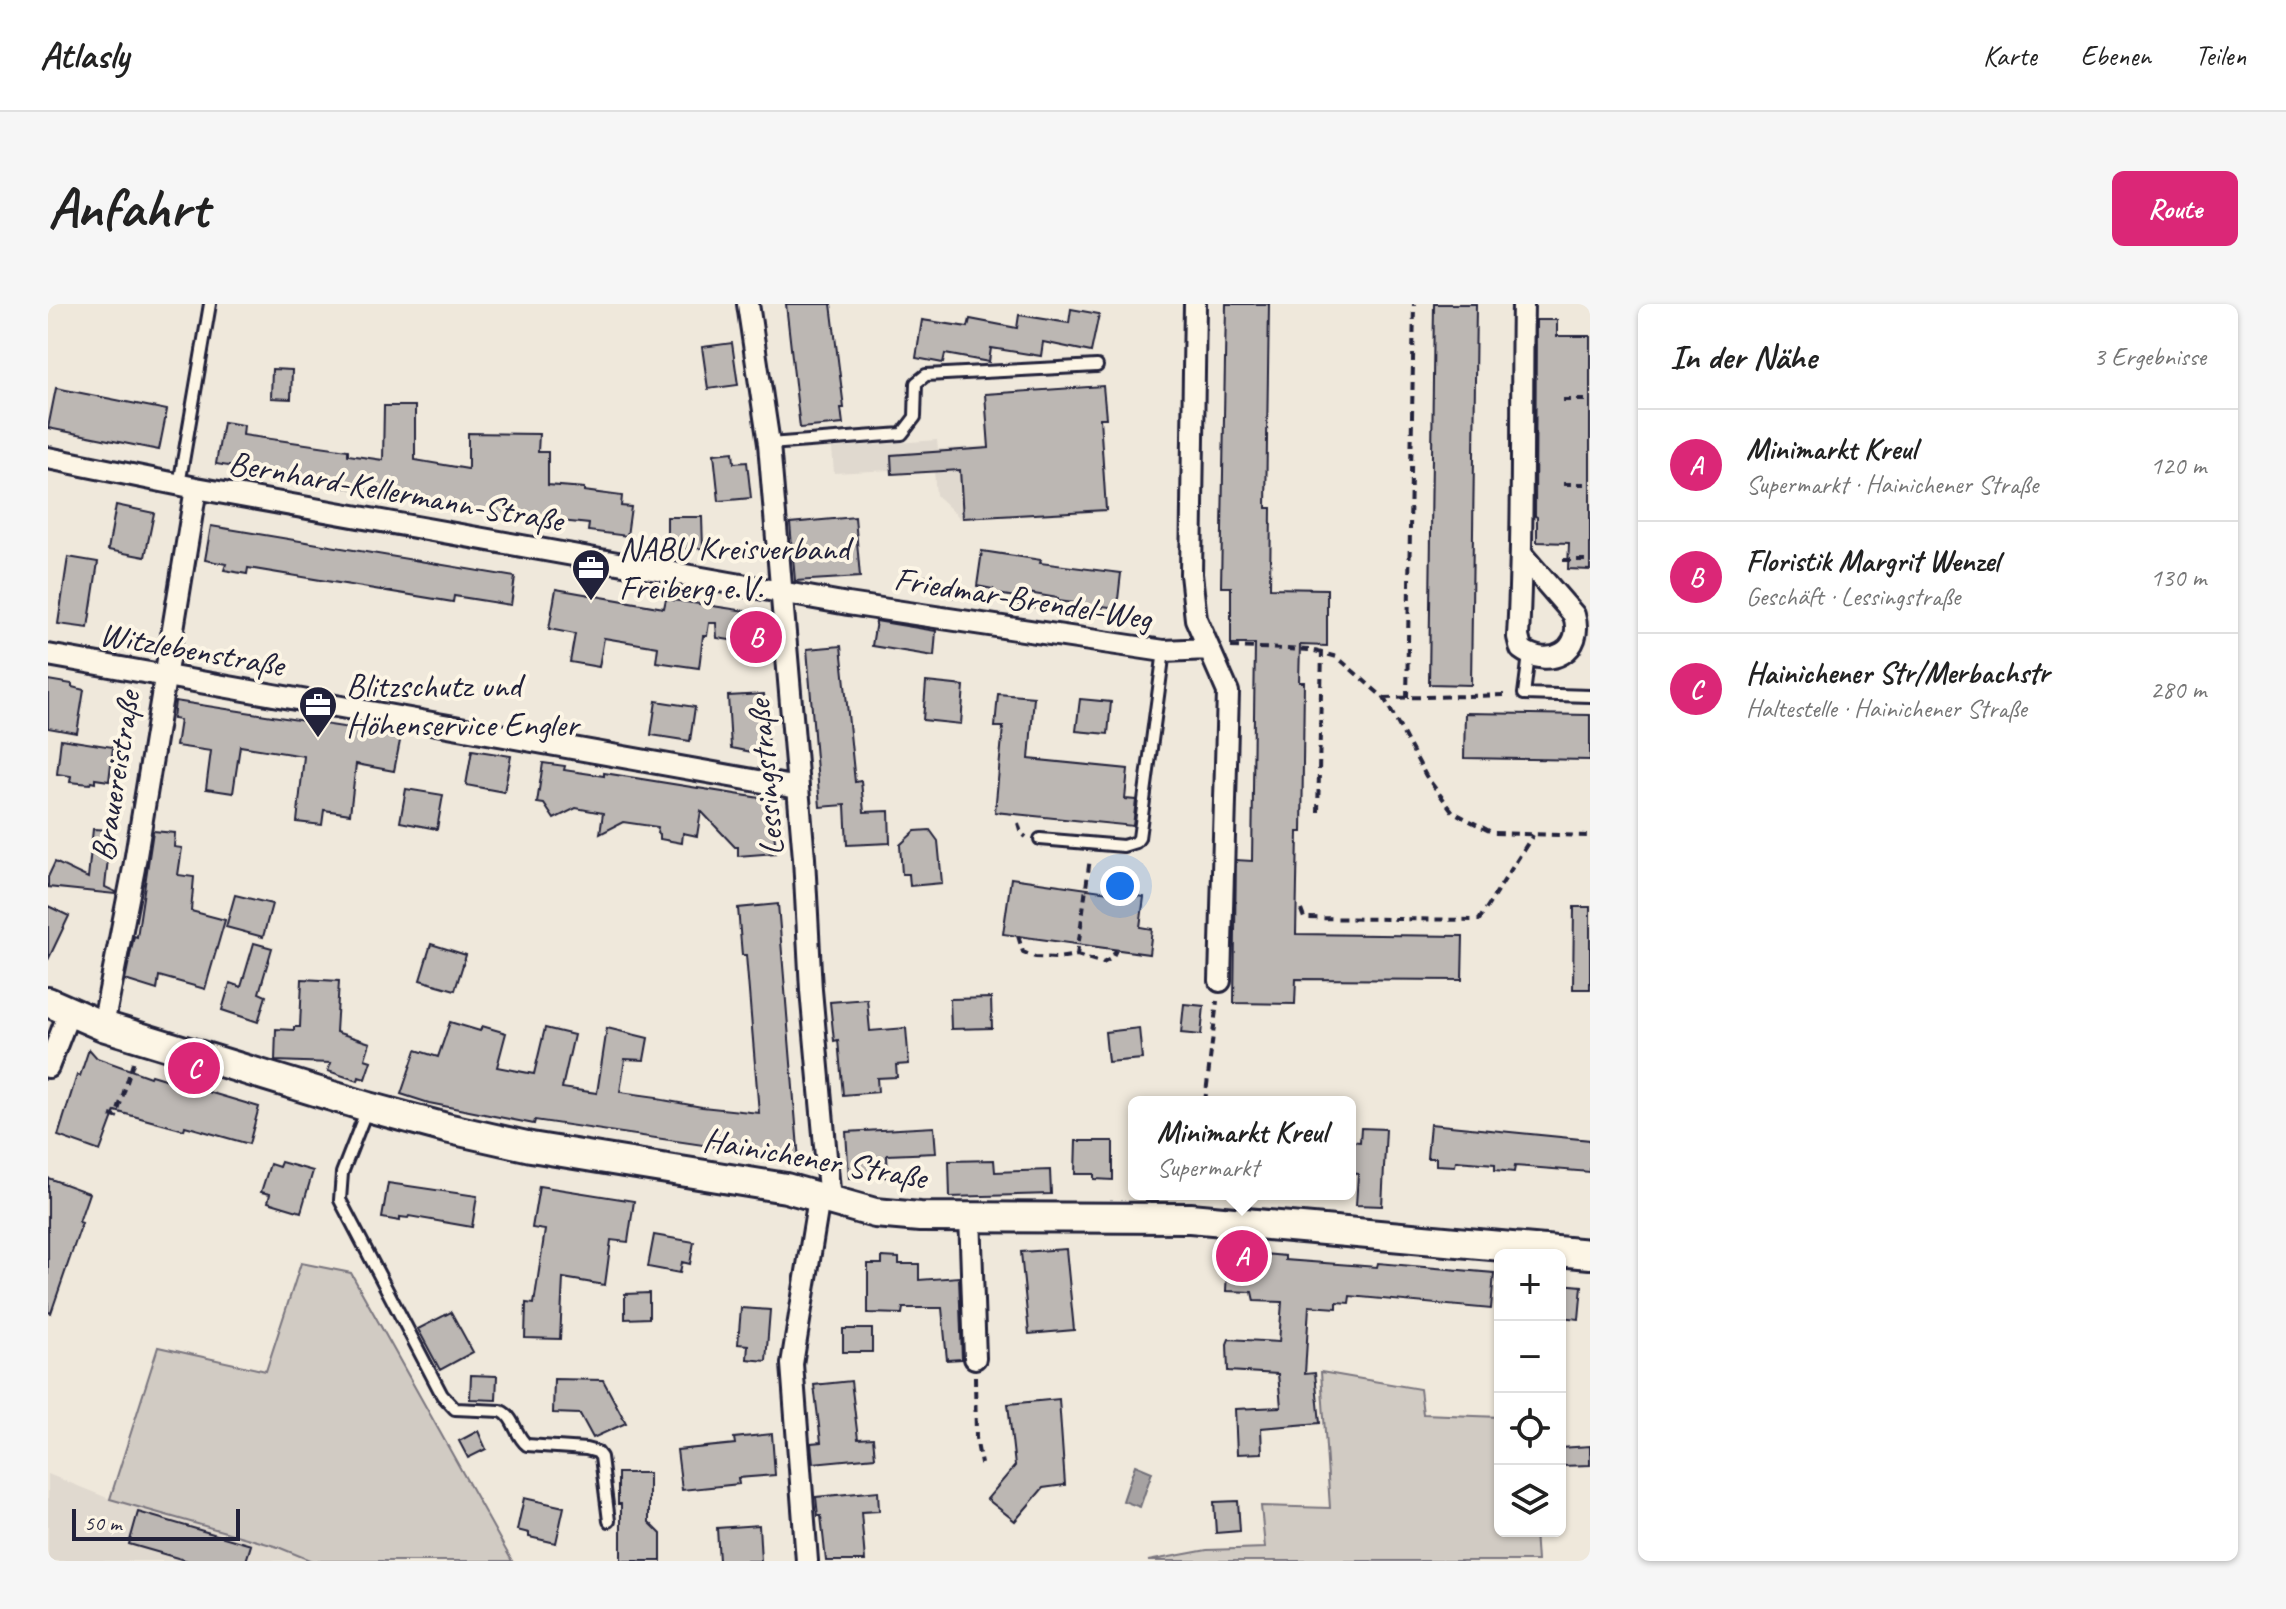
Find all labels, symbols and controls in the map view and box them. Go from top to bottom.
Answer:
text: Atlasly [40,32,129,79]
text: Karte [1983,38,2037,73]
text: Ebenen [2081,38,2151,73]
text: Teilen [2195,38,2246,73]
button: Route [2112,171,2238,246]
text: Anfahrt [48,173,208,244]
text: In der Nähe [1670,335,1816,378]
text: 3 Ergebnisse [2093,340,2206,373]
text: Minimarkt Kreul [1746,430,1916,468]
street label: Bernhard-Kellermann-Straße [226,440,569,542]
text: A [1689,449,1703,482]
text: 120 m [2150,449,2206,482]
text: Supermarkt · Hainichener Straße [1746,468,2038,501]
place label: NABU Kreisverband Freiberg e.V. [619,527,854,609]
text: Floristik Margrit Wenzel [1746,542,1999,580]
office icon: NABU Kreisverband Freiberg e.V. [570,547,612,602]
street label: Friedmar-Brendel-Weg [891,556,1157,640]
text: B [1689,561,1703,594]
text: 130 m [2150,561,2206,594]
text: Geschäft · Lessingstraße [1746,580,1960,613]
pin: B [730,607,782,667]
street label: Witzlebenstraße [97,612,290,687]
text: Hainichener Str/Merbachstr [1746,654,2049,692]
place label: Blitzschutz und Höhenservice Engler [346,664,582,746]
text: C [1690,673,1702,706]
text: 280 m [2150,673,2206,706]
office icon: Blitzschutz und Höhenservice Engler [297,684,339,739]
street label: Brauereistraße [80,685,150,864]
text: Haltestelle · Hainichener Straße [1746,692,2027,725]
street label: Lessingstraße [737,695,793,858]
your location [1100,866,1140,906]
pin: C [168,1038,220,1098]
popup [1128,1096,1356,1200]
text: Minimarkt Kreul [1157,1113,1327,1151]
street label: Hainichener Straße [700,1117,933,1199]
text: Supermarkt [1157,1151,1259,1184]
pin: A [1216,1226,1268,1286]
map controls [1494,1249,1566,1537]
button: + [1494,1249,1566,1321]
button: − [1494,1321,1566,1393]
button: locate [1494,1393,1566,1465]
button: layers [1494,1465,1566,1537]
scale bar [72,1505,240,1541]
text: 50 m [84,1509,121,1537]

